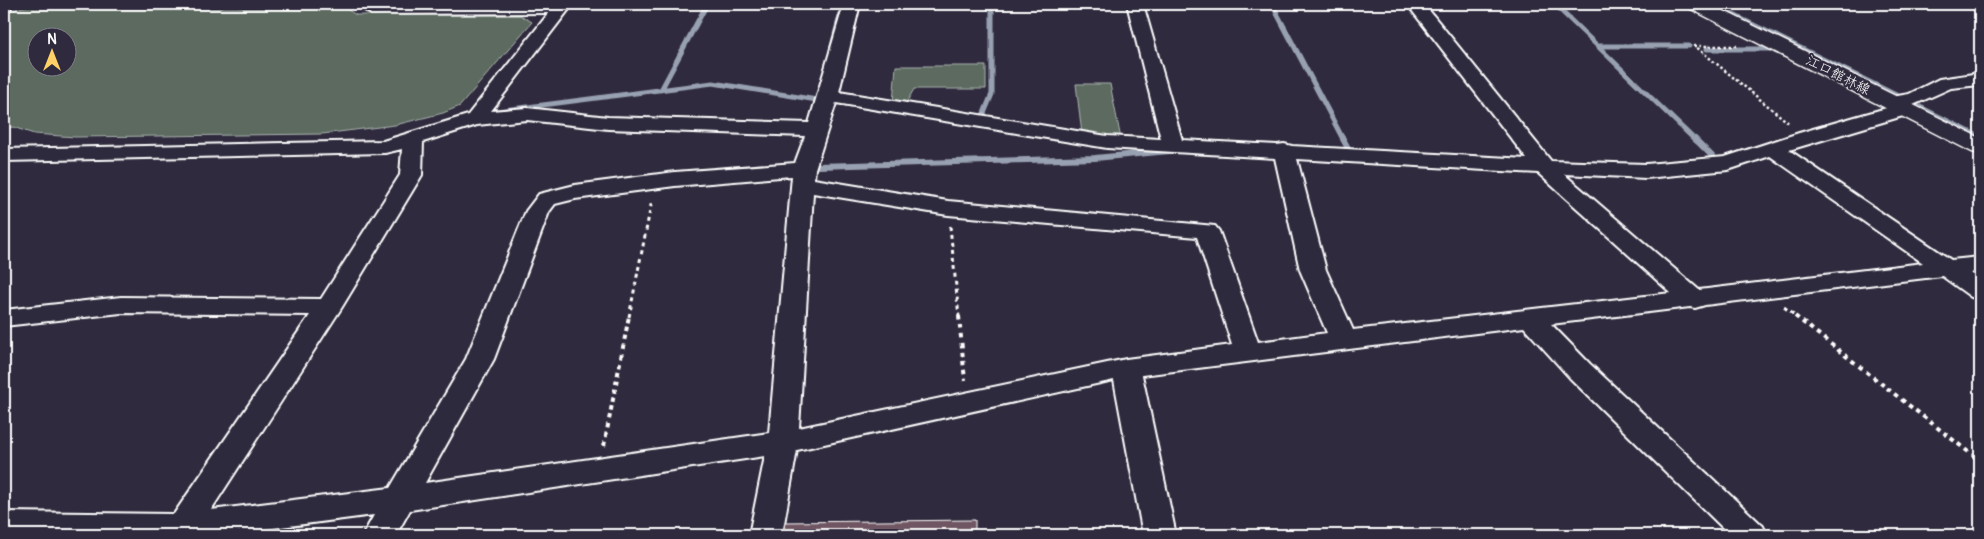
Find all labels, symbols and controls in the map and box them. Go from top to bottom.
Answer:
north arrow [28,28,78,78]
text: N [47,31,57,48]
street label: 江口館林線 [1803,52,1873,98]

